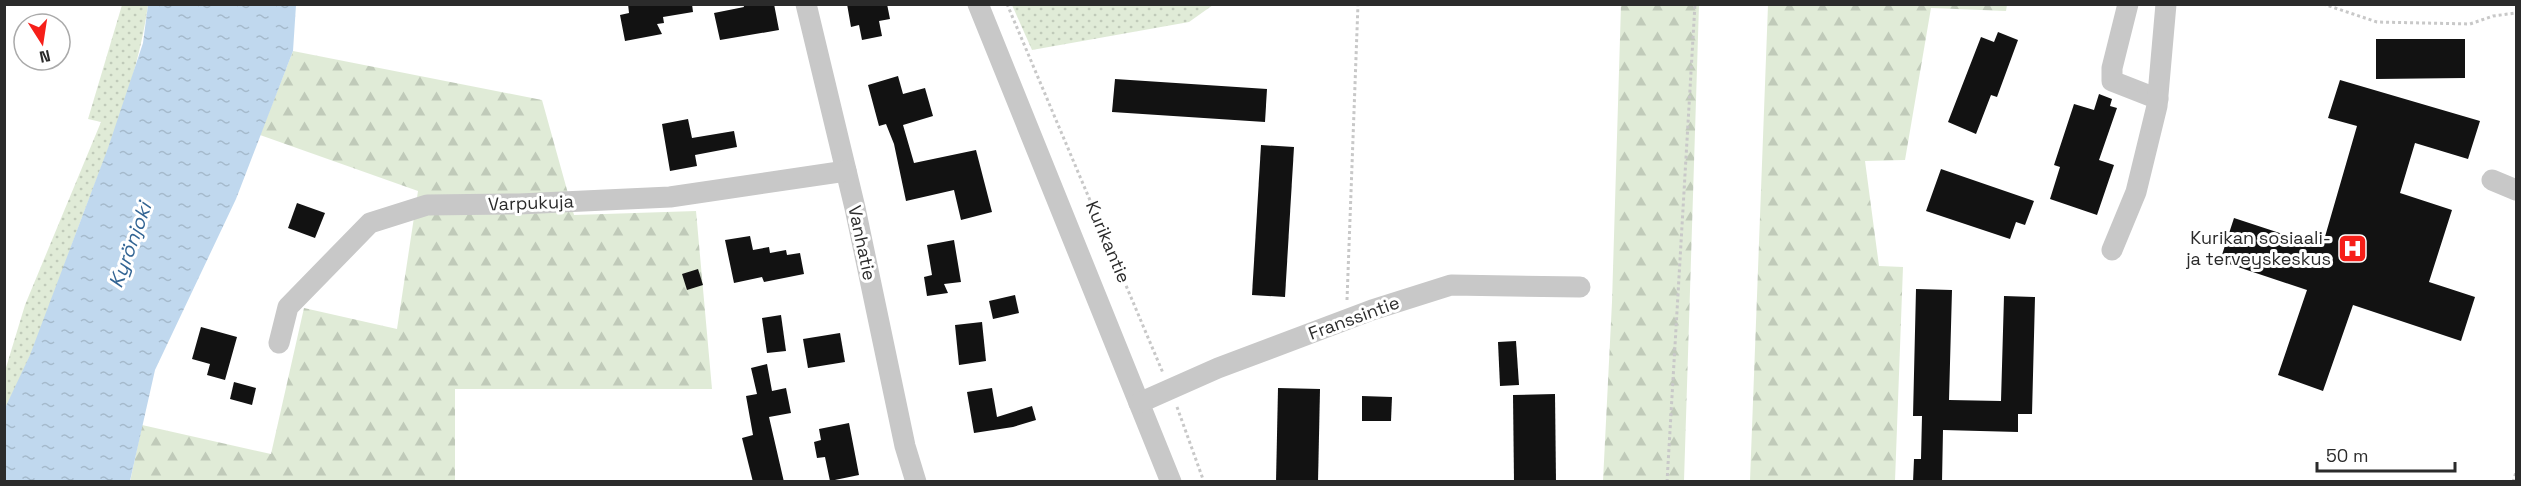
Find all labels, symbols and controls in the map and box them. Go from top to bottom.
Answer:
north arrow [12,12,72,72]
text: N [38,45,52,68]
street label: Varpukuja [488,190,574,215]
water label: Kyrönjoki [103,197,158,291]
street label: Kurikantie [1081,197,1136,286]
street label: Vanhatie [843,203,882,282]
place label: Kurikan sosiaali- ja terveyskeskus [2185,226,2331,270]
hospital icon: Kurikan sosiaali- ja terveyskeskus [2336,232,2368,264]
street label: Franssintie [1305,290,1402,345]
scale bar [2317,435,2455,473]
text: 50 m [2326,444,2368,467]

